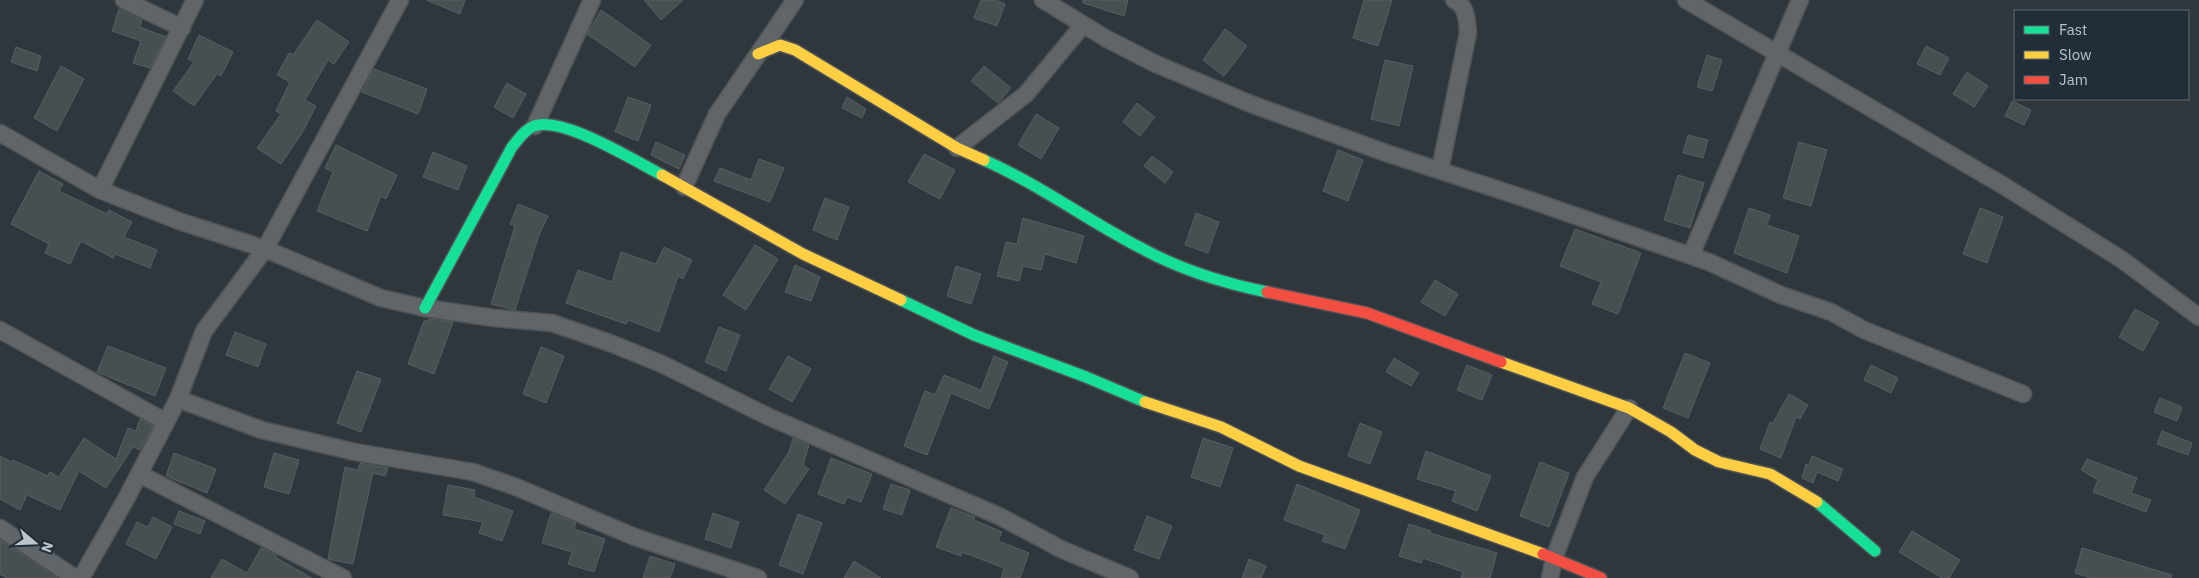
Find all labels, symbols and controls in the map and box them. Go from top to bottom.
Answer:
legend [2014,10,2189,100]
text: Fast [2059,20,2087,39]
text: Slow [2059,45,2092,64]
text: Jam [2059,70,2088,89]
north arrow [10,518,60,568]
text: N [37,540,57,555]

